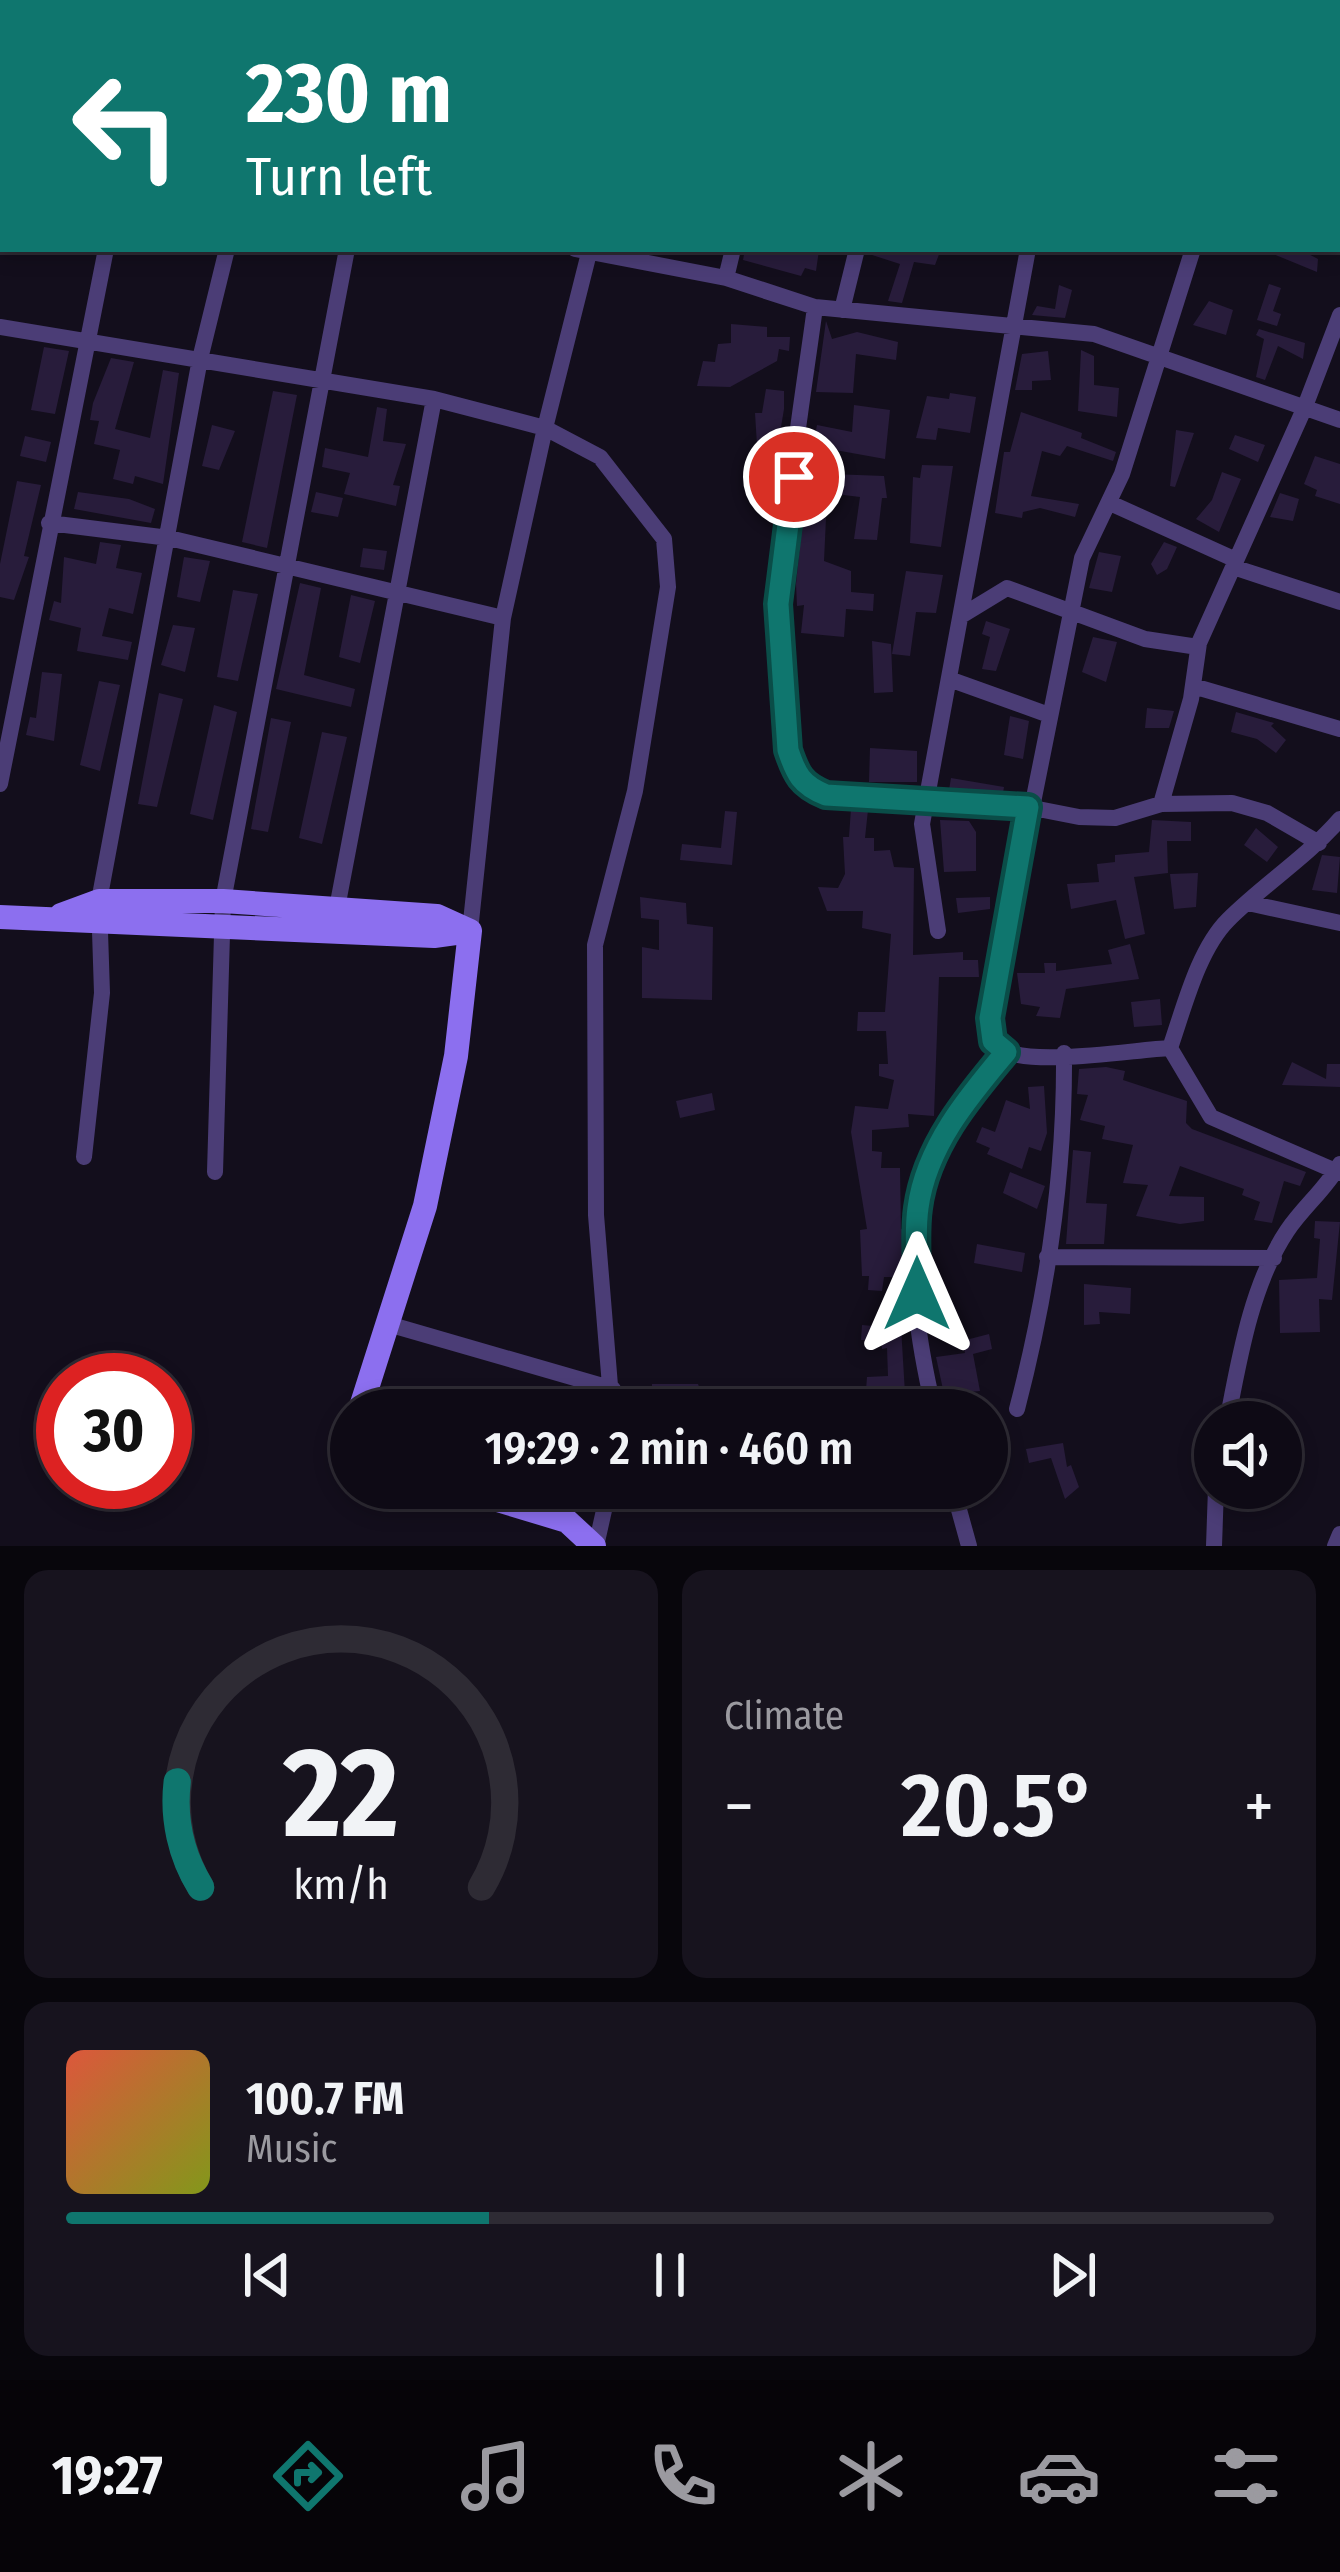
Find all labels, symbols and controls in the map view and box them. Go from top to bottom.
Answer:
text: 230 m [246,43,452,144]
icon: left [48,48,204,204]
text: Turn left [246,145,432,209]
pin [743,426,845,528]
icon: arrive [761,444,827,510]
position arrow [854,1231,980,1357]
speed limit sign: 30 [36,1353,192,1509]
map controls [1194,1401,1302,1509]
button: sound [1194,1401,1302,1509]
text: 19:29 · 2 min · 460 m [485,1422,853,1476]
text: Climate [724,1693,844,1739]
text: 22 [282,1719,399,1869]
text: 20.5° [901,1752,1097,1860]
text: − [724,1767,754,1846]
text: + [1244,1767,1274,1846]
text: km/h [293,1859,389,1910]
text: 100.7 FM [246,2072,404,2126]
text: Music [246,2126,337,2172]
icon: previous [234,2242,300,2308]
icon: pause [637,2242,703,2308]
icon: next [1040,2242,1106,2308]
icon: directions [266,2434,350,2518]
icon: music [454,2434,538,2518]
icon: phone [641,2434,725,2518]
icon: climate [829,2434,913,2518]
icon: car [1017,2434,1101,2518]
icon: filters [1204,2434,1288,2518]
text: 19:27 [52,2444,163,2508]

